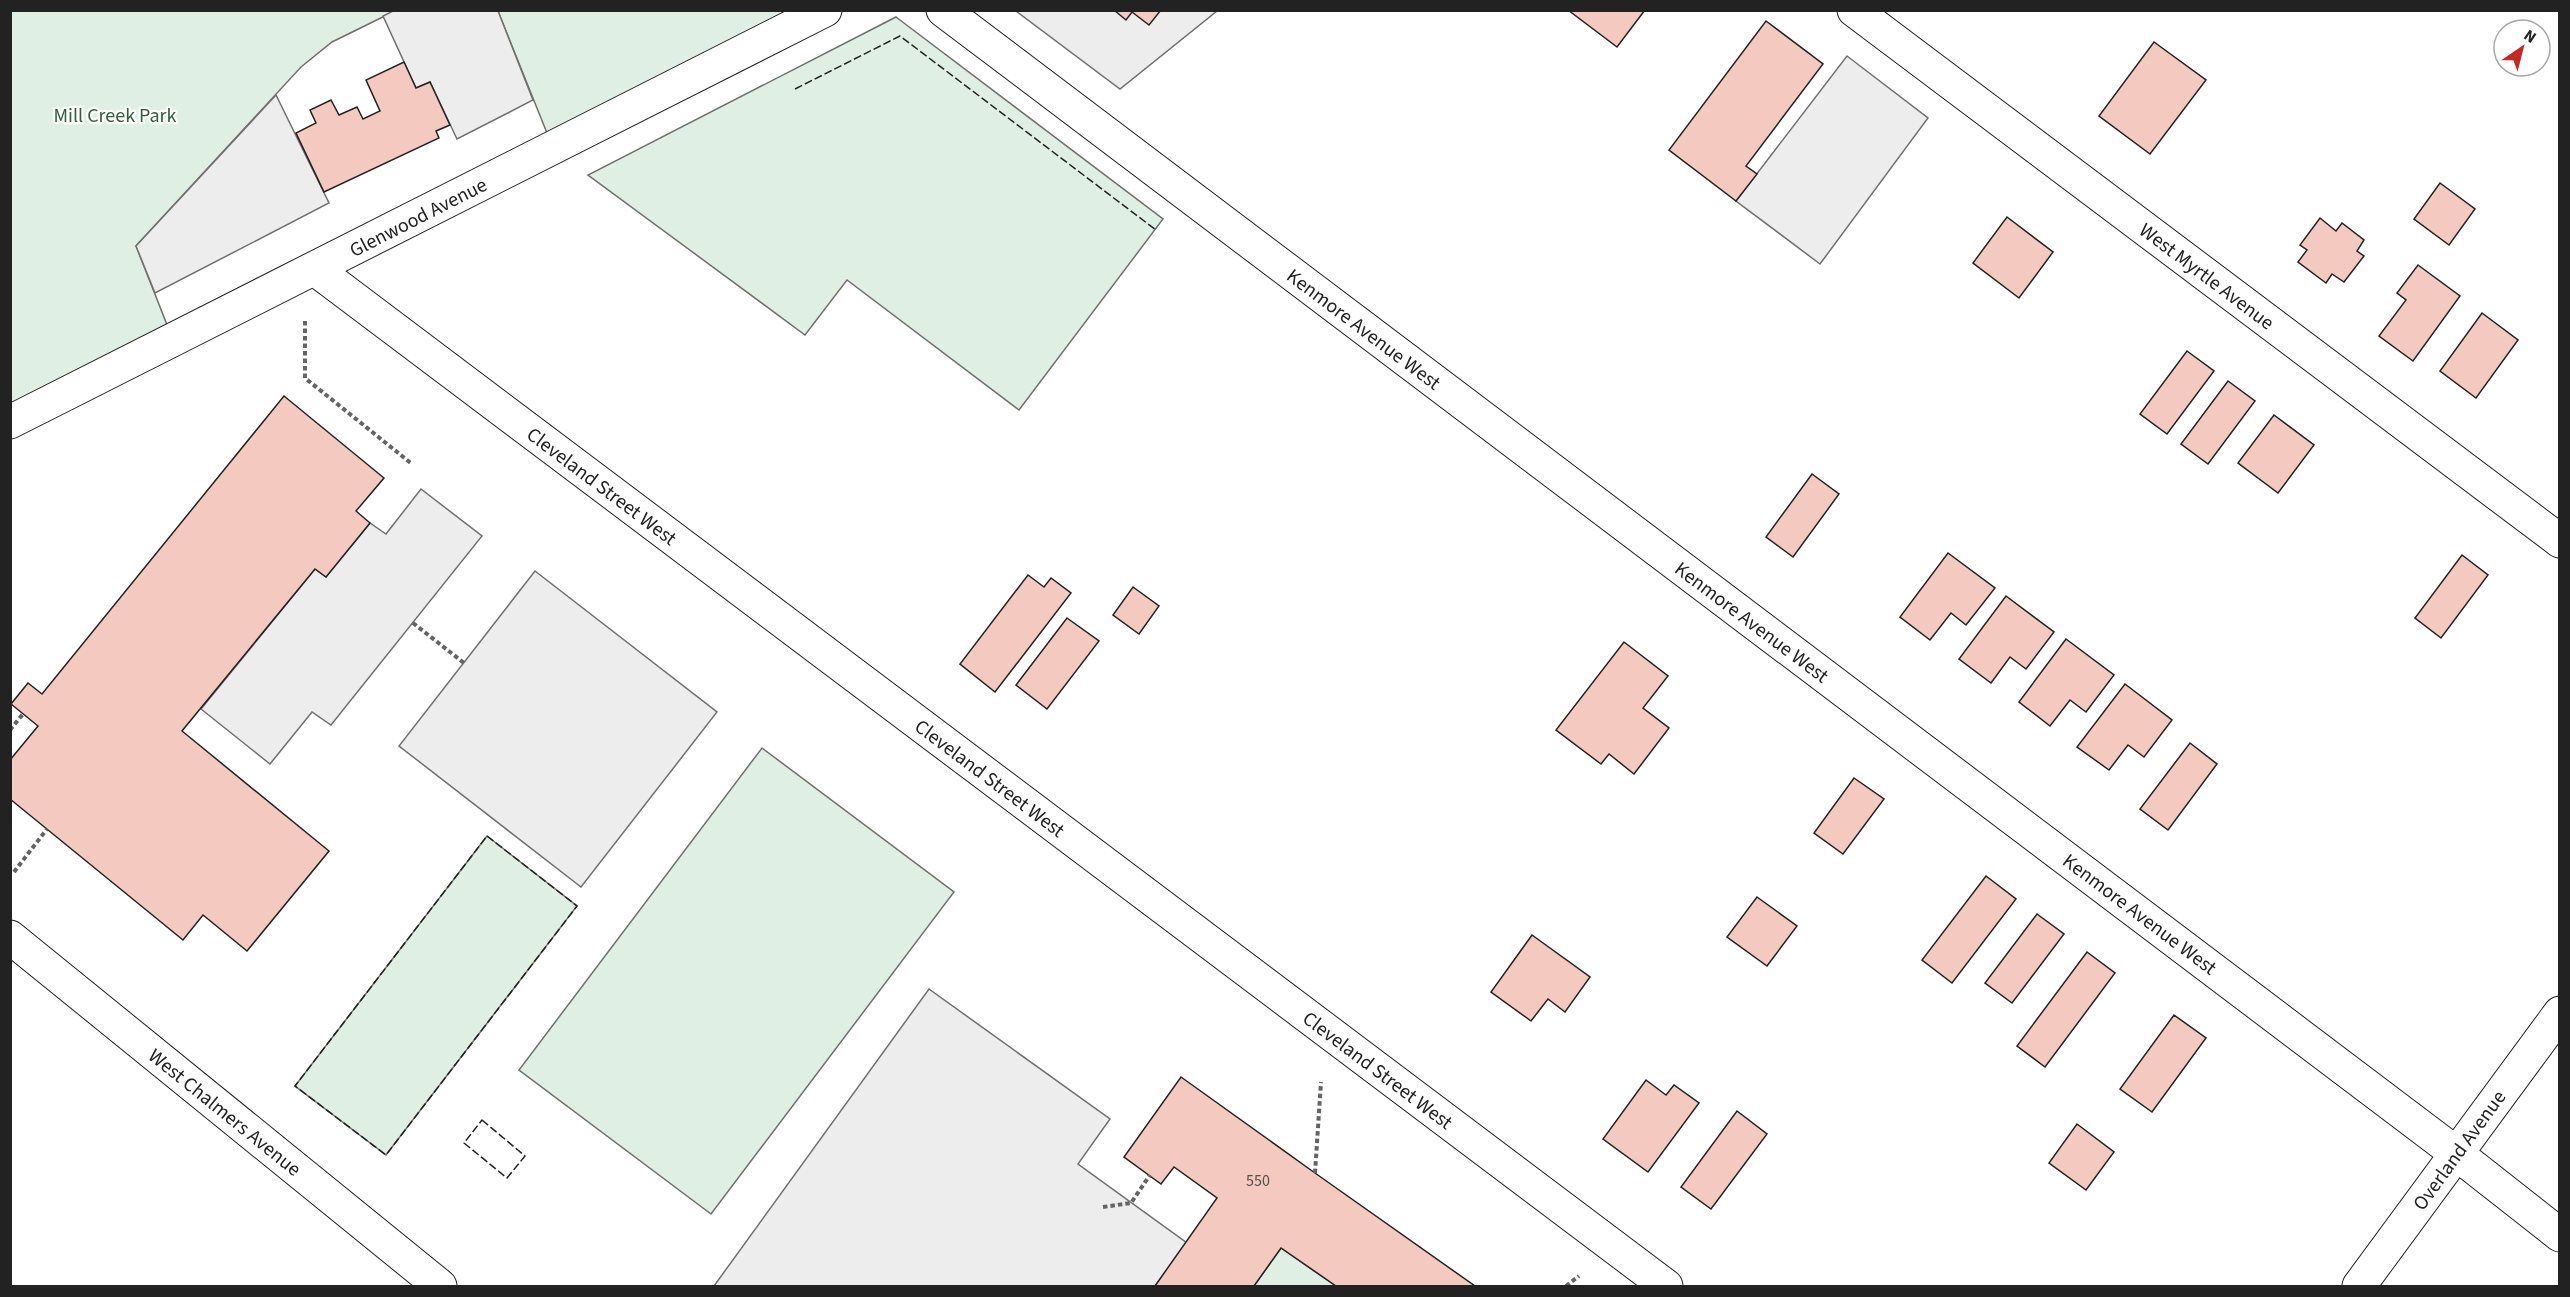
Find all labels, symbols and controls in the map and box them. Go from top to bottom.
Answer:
north arrow [2492,18,2552,78]
text: N [2519,24,2541,49]
park label: Mill Creek Park [54,102,177,130]
street label: Glenwood Avenue [345,171,492,265]
street label: West Myrtle Avenue [2133,217,2280,337]
street label: Kenmore Avenue West [1281,263,1446,397]
street label: Cleveland Street West [521,421,682,553]
street label: Kenmore Avenue West [1669,556,1834,690]
street label: Cleveland Street West [909,713,1070,845]
street label: Kenmore Avenue West [2057,848,2222,982]
street label: Cleveland Street West [1297,1005,1458,1137]
street label: West Chalmers Avenue [142,1042,307,1183]
street label: Overland Avenue [2407,1085,2513,1216]
house number: 550 [1246,1170,1270,1192]

